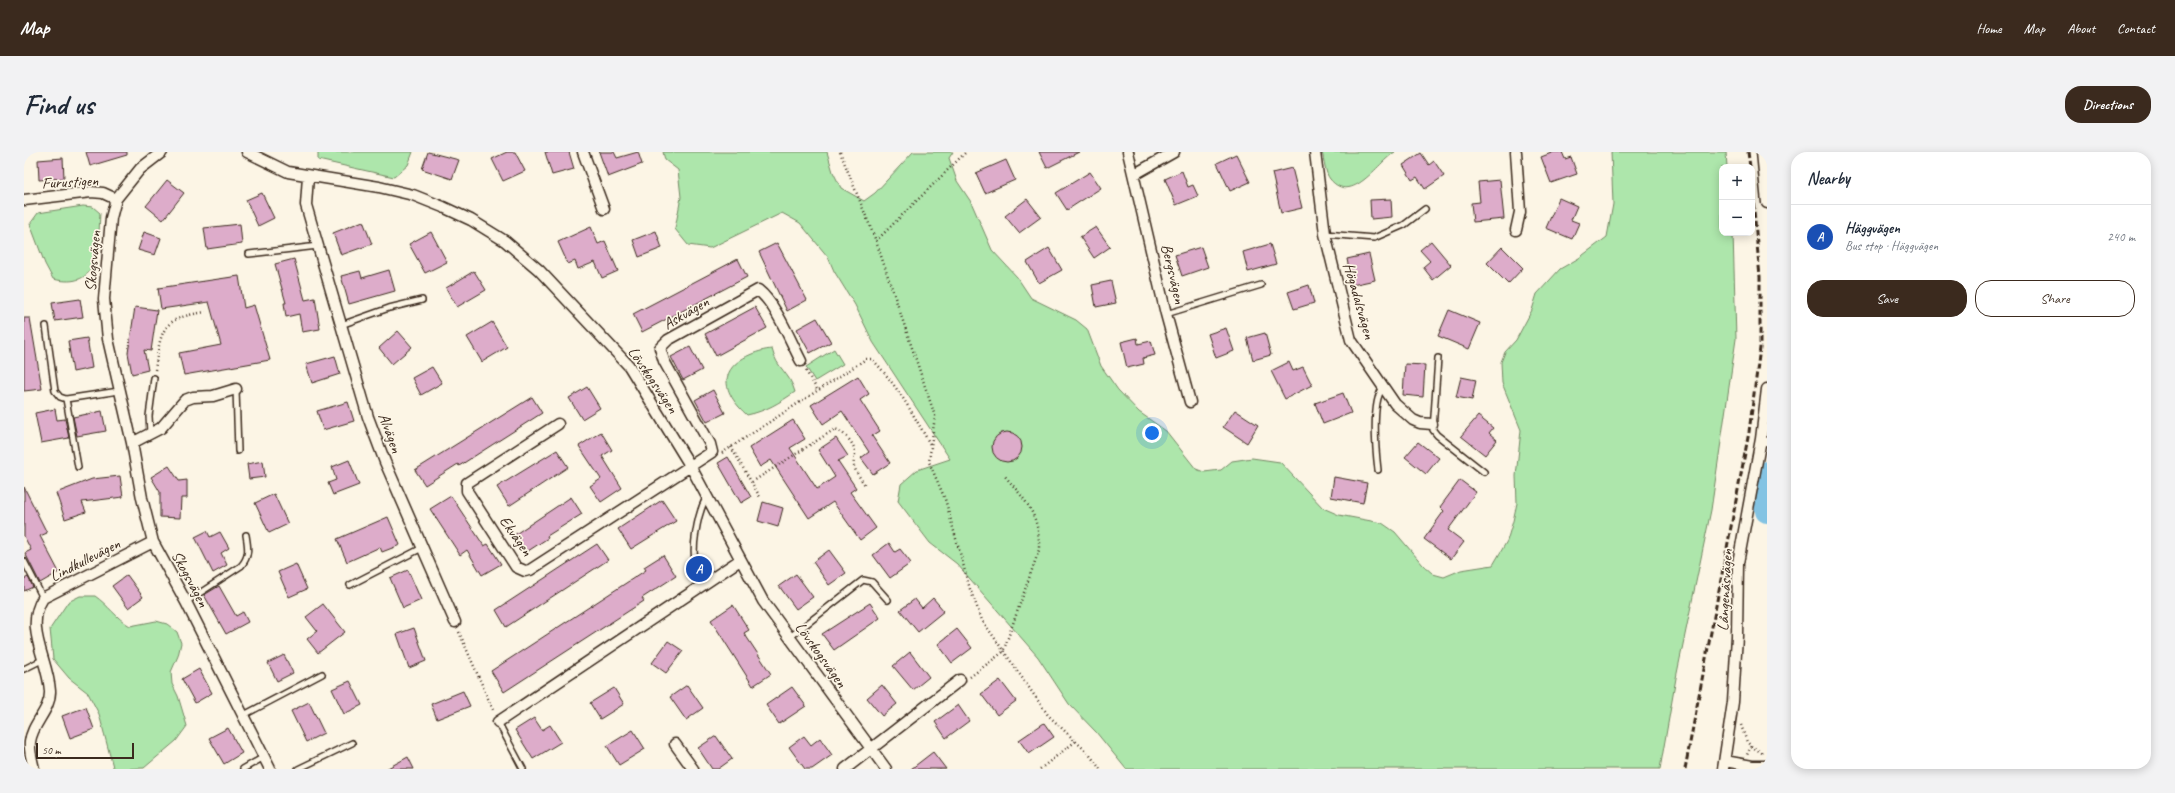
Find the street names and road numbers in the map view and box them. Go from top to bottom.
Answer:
street label: Furustigen [41,170,100,193]
street label: Skogsvägen [80,229,106,292]
street label: Bergsvägen [1156,242,1190,307]
street label: Högadalsvägen [1339,260,1380,342]
street label: Askvägen [660,292,713,334]
street label: Lövskogsvägen [623,343,683,418]
street label: Alvägen [374,410,407,456]
street label: Ekvägen [495,512,537,561]
street label: Lindkullevägen [47,533,124,586]
street label: Skogsvägen [167,547,214,611]
street label: Långenäsvägen [1713,548,1737,631]
street label: Lövskogsvägen [791,618,852,692]

